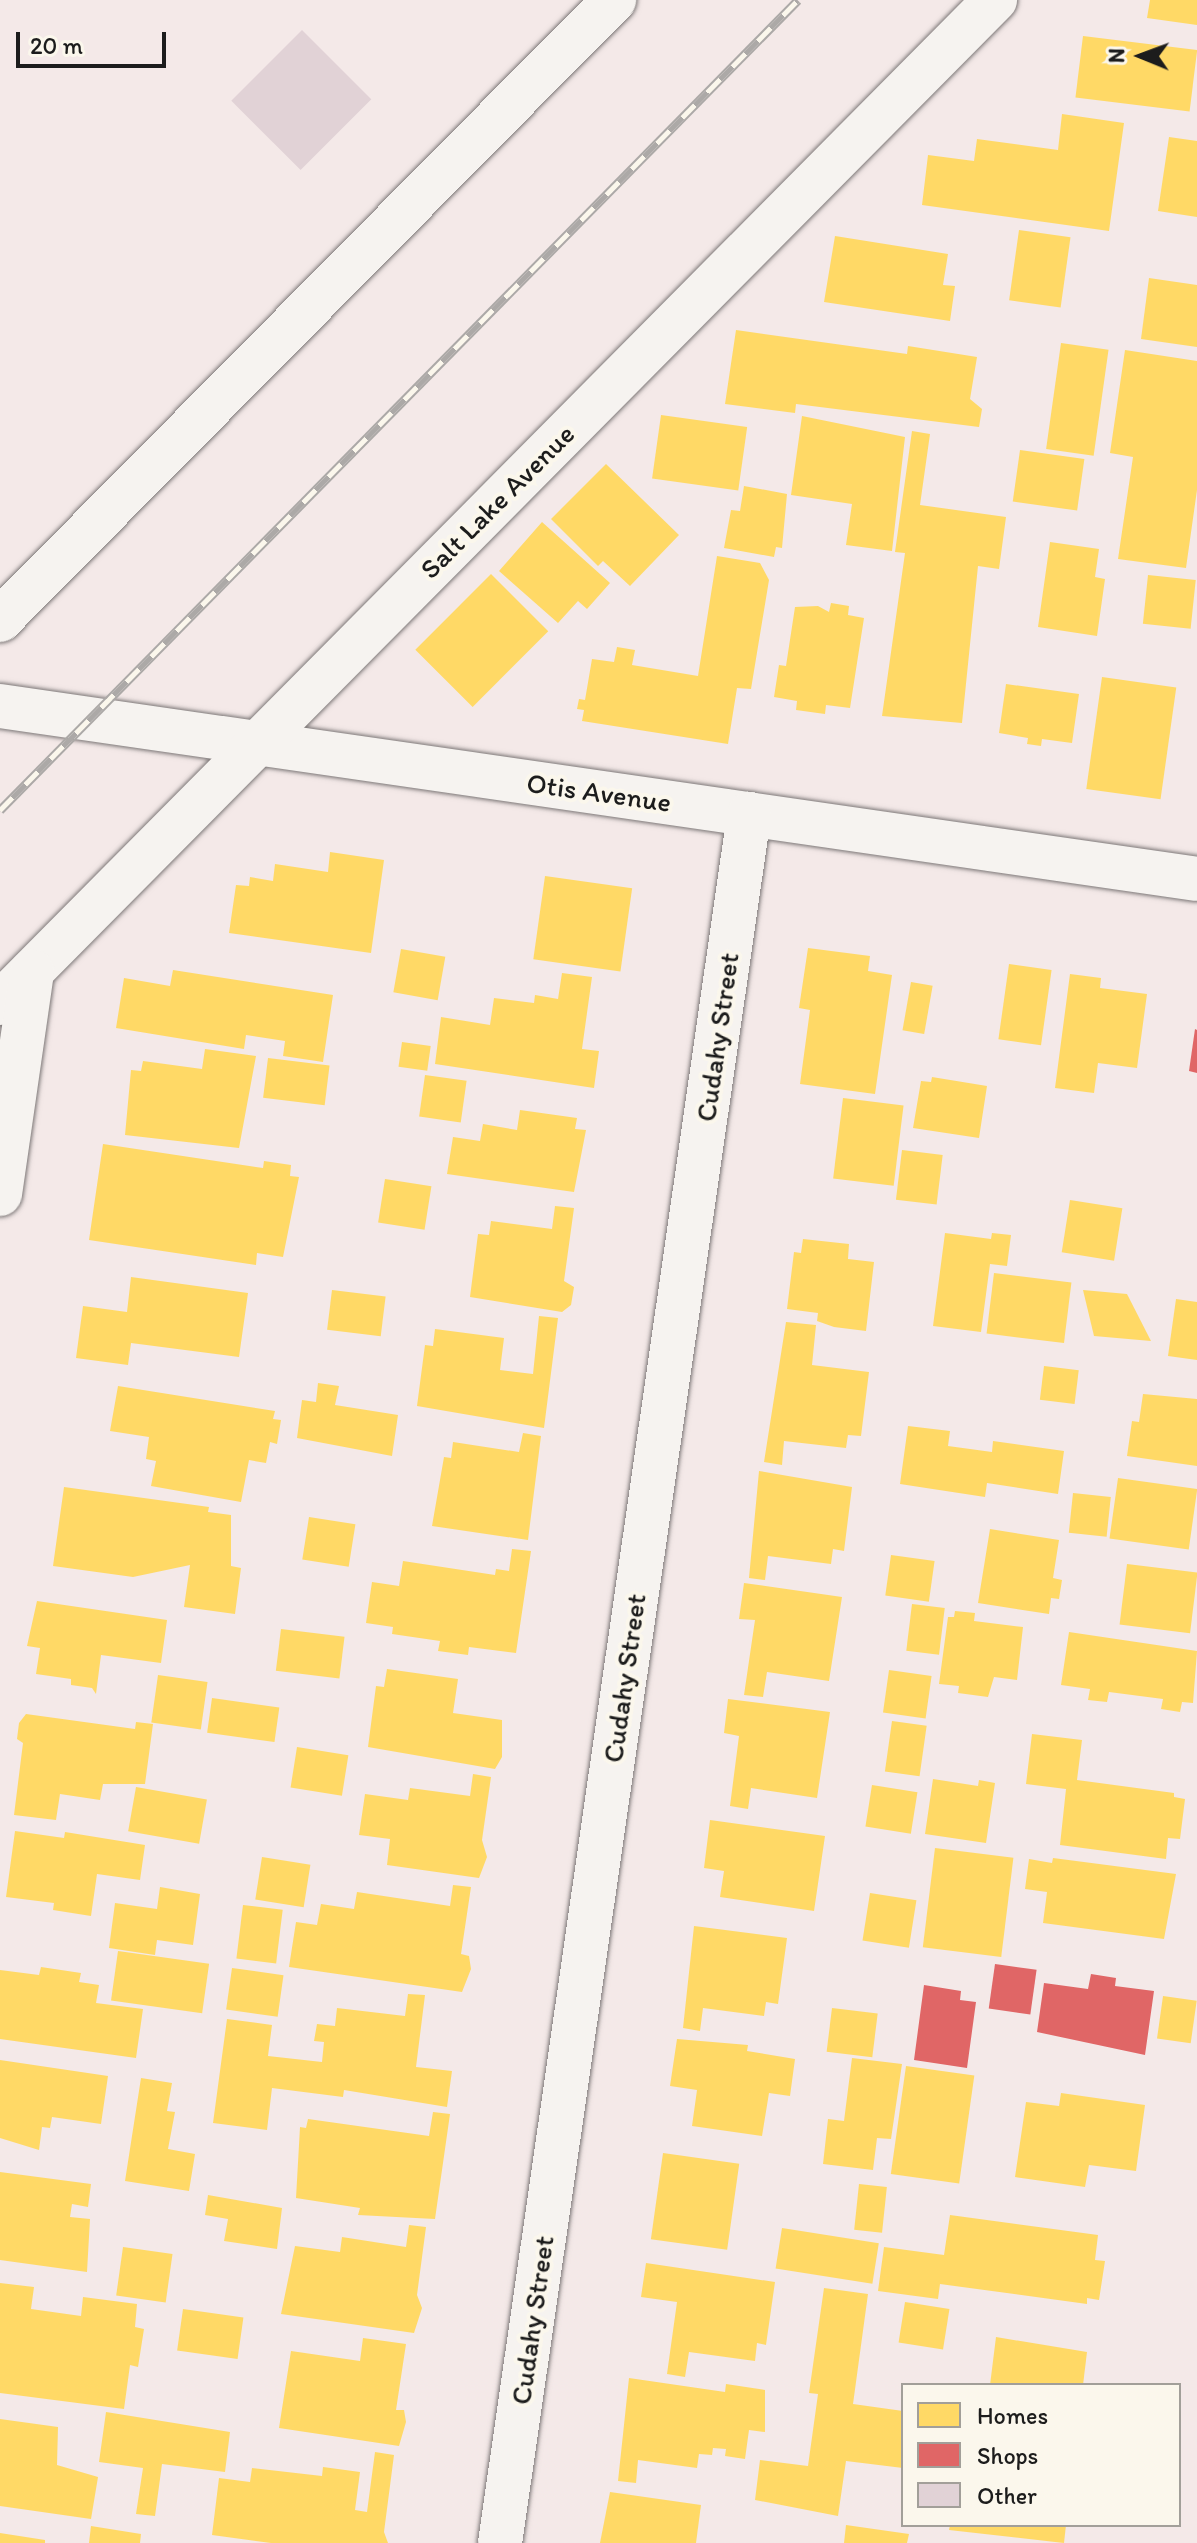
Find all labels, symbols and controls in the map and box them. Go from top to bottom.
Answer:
scale bar [20,16,170,66]
north arrow [1101,16,1181,96]
text: 20 m [30,31,83,60]
text: N [1103,48,1130,63]
street label: Salt Lake Avenue [413,417,581,585]
street label: Otis Avenue [525,765,673,819]
street label: Cudahy Street [689,950,745,1124]
street label: Cudahy Street [596,1591,652,1765]
street label: Cudahy Street [504,2233,560,2407]
legend [901,2383,1181,2527]
text: Homes [977,2401,1048,2430]
text: Shops [977,2441,1038,2470]
text: Other [977,2481,1037,2510]

